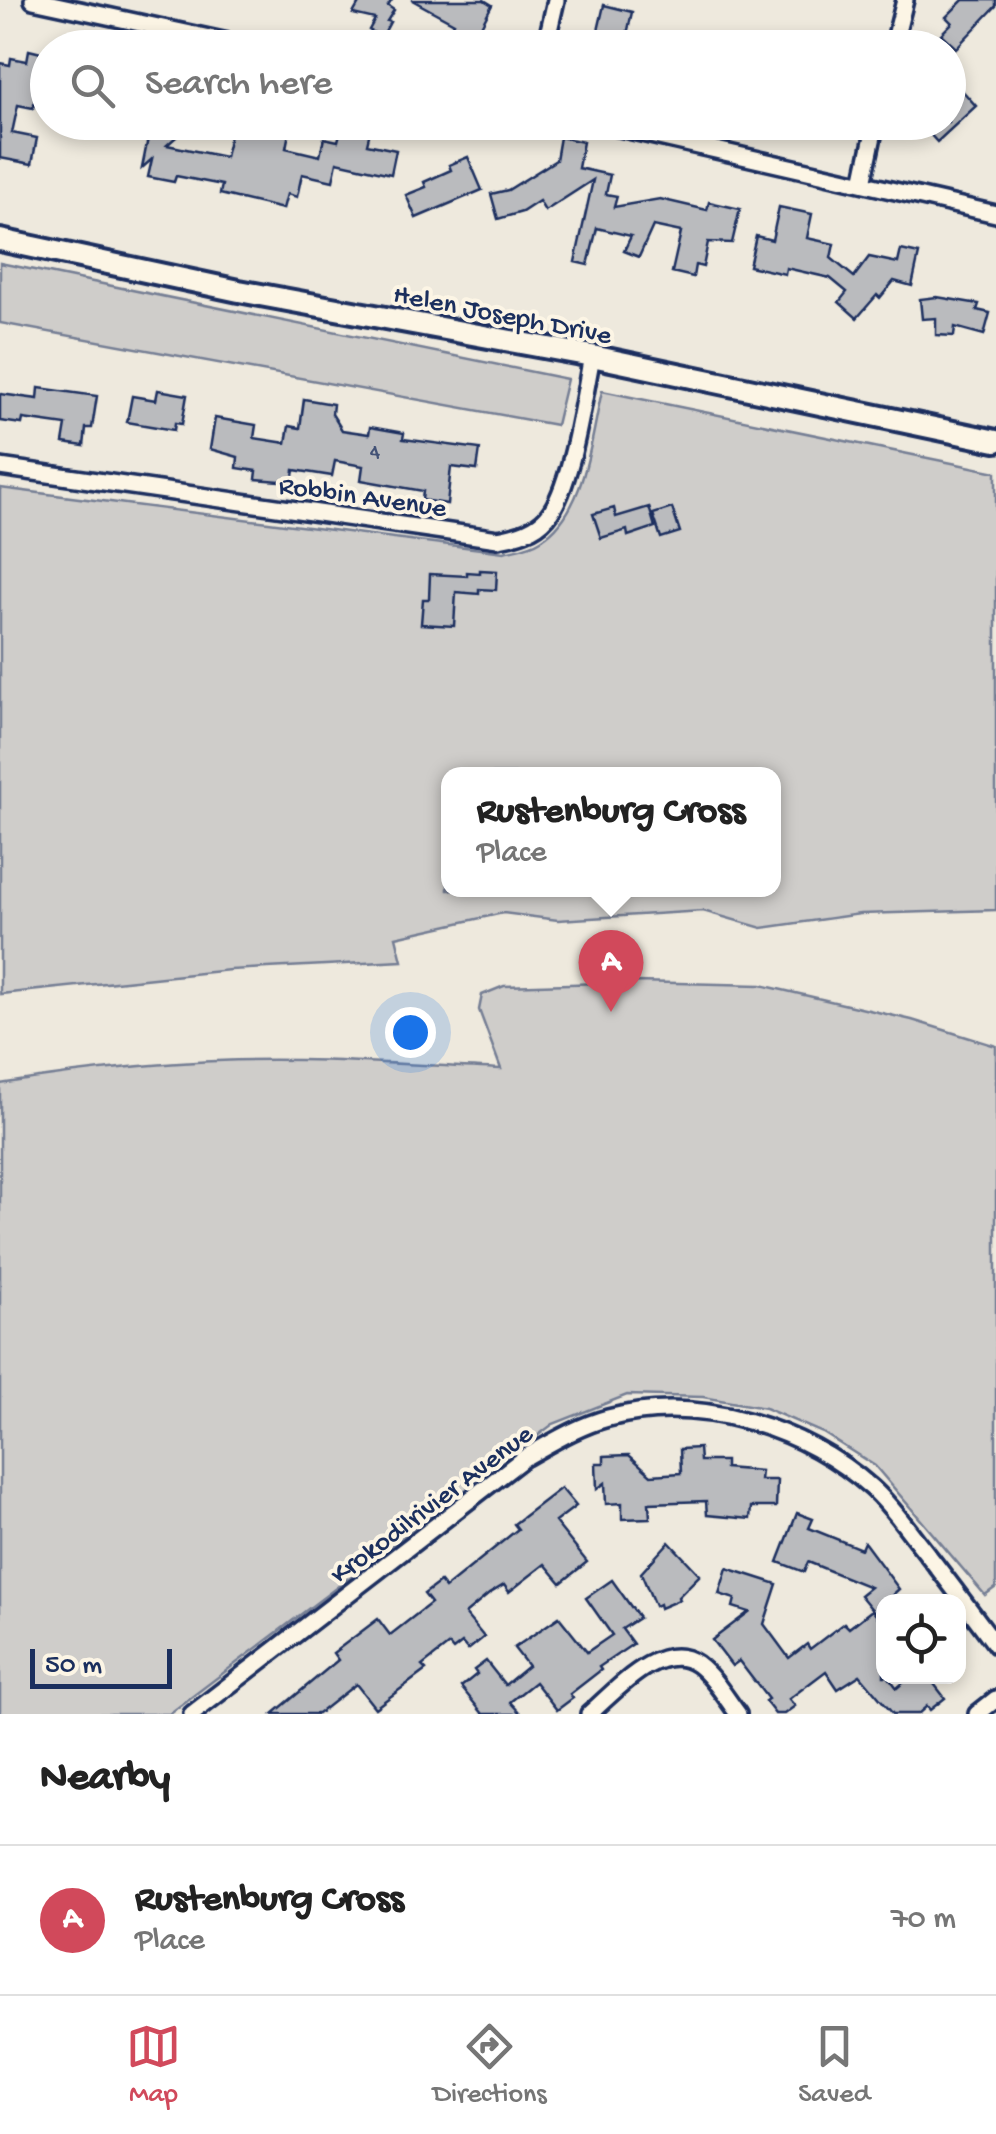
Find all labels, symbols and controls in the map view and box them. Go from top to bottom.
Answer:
search box [30,30,966,140]
icon: search [65,58,120,113]
text: Search here [145,63,332,107]
street label: Helen Joseph Drive [390,279,615,354]
house number: 4 [370,440,381,466]
street label: Robbin Avenue [276,470,449,527]
popup [441,767,781,897]
text: Rustenburg Cross [477,791,745,835]
text: Place [477,835,547,873]
pin: A [578,930,644,1012]
your location [385,1007,436,1058]
street label: Krokodilrivier Avenue [325,1418,541,1593]
map controls [876,1594,966,1684]
button: locate [876,1594,966,1684]
scale bar [30,1644,172,1688]
text: 50 m [45,1650,102,1683]
text: Nearby [40,1755,170,1804]
text: Rustenburg Cross [135,1879,404,1923]
text: A [63,1901,82,1939]
text: 70 m [891,1901,956,1939]
text: Place [135,1923,205,1961]
tab: Map [126,2019,181,2112]
tab: Directions [433,2019,547,2112]
tab: Saved [798,2019,870,2112]

